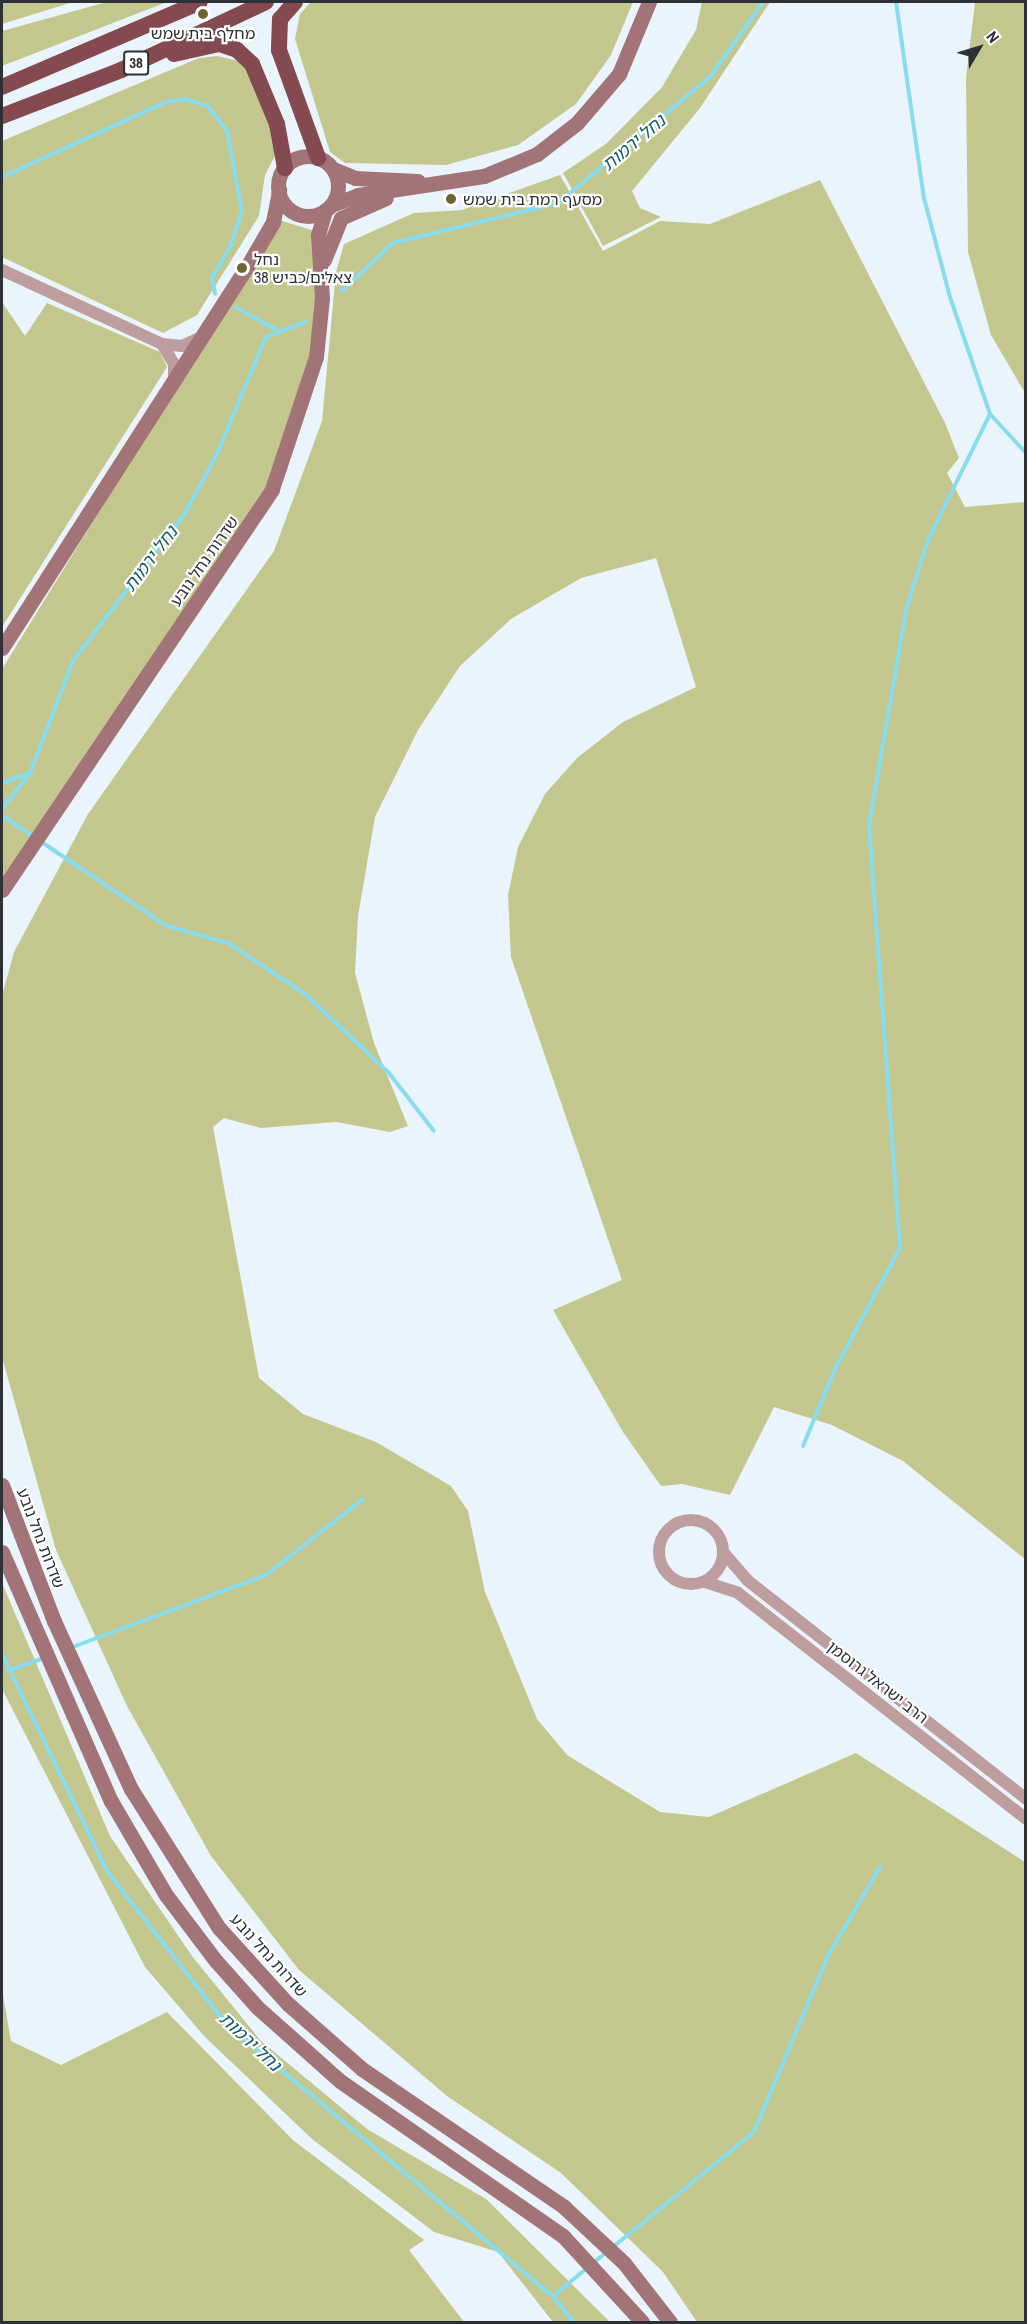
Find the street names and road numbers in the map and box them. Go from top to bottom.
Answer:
road number: 38 [122,51,150,75]
street label: שדרות נחל נובע [166,512,242,610]
street label: שדרות נחל נובע [13,1485,69,1591]
street label: הרב ישראל גרוסמן [824,1637,932,1727]
street label: שדרות נחל נובע [227,1909,311,2001]

